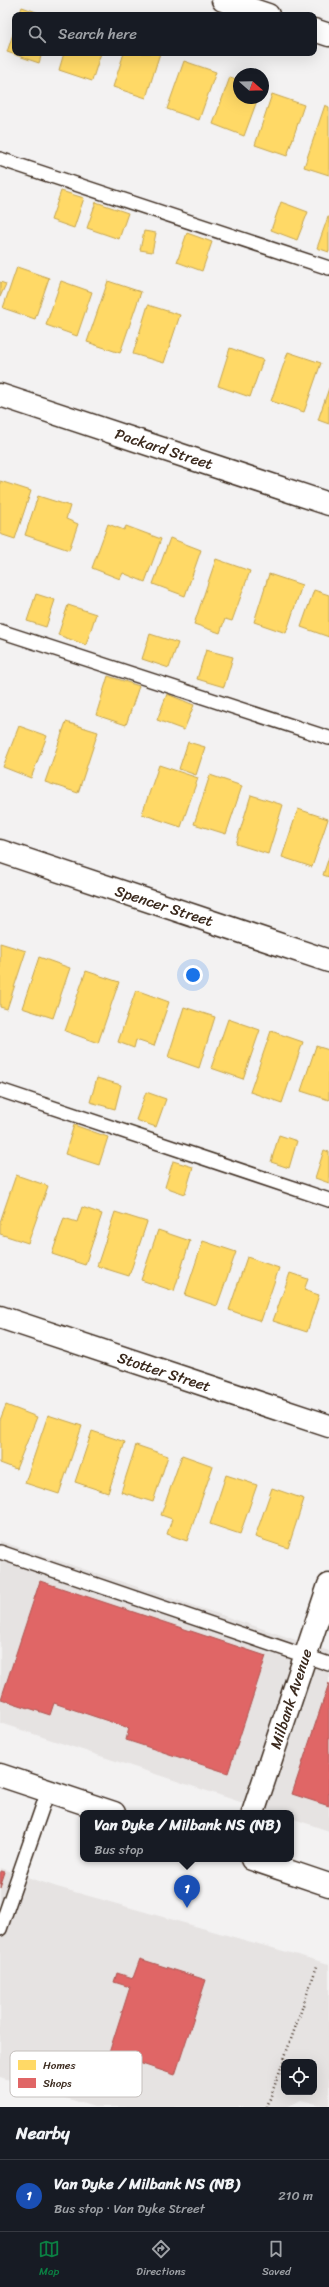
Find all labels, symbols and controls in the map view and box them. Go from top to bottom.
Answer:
search box [12,12,317,56]
text: Search here [58,21,137,47]
icon: search [26,23,48,45]
north arrow [233,68,269,104]
street label: Packard Street [112,421,217,477]
street label: Spencer Street [111,878,217,934]
your location [183,965,203,985]
street label: Stotter Street [114,1345,214,1399]
street label: Milbank Avenue [263,1645,320,1753]
popup [80,1810,294,1862]
text: Van Dyke / Milbank NS (NB) [94,1812,280,1838]
text: Bus stop [94,1838,143,1861]
pin: 1 [174,1875,200,1908]
legend [10,2051,142,2097]
text: Homes [43,2056,76,2075]
map controls [281,2059,317,2095]
button: locate [281,2059,317,2095]
text: Shops [43,2074,72,2093]
text: Nearby [16,2118,70,2148]
text: Van Dyke / Milbank NS (NB) [54,2171,240,2197]
text: 1 [26,2184,32,2207]
text: 210 m [278,2184,313,2207]
text: Bus stop · Van Dyke Street [54,2197,205,2220]
tab: Map [38,2238,60,2281]
tab: Directions [136,2238,186,2281]
tab: Saved [262,2238,291,2281]

